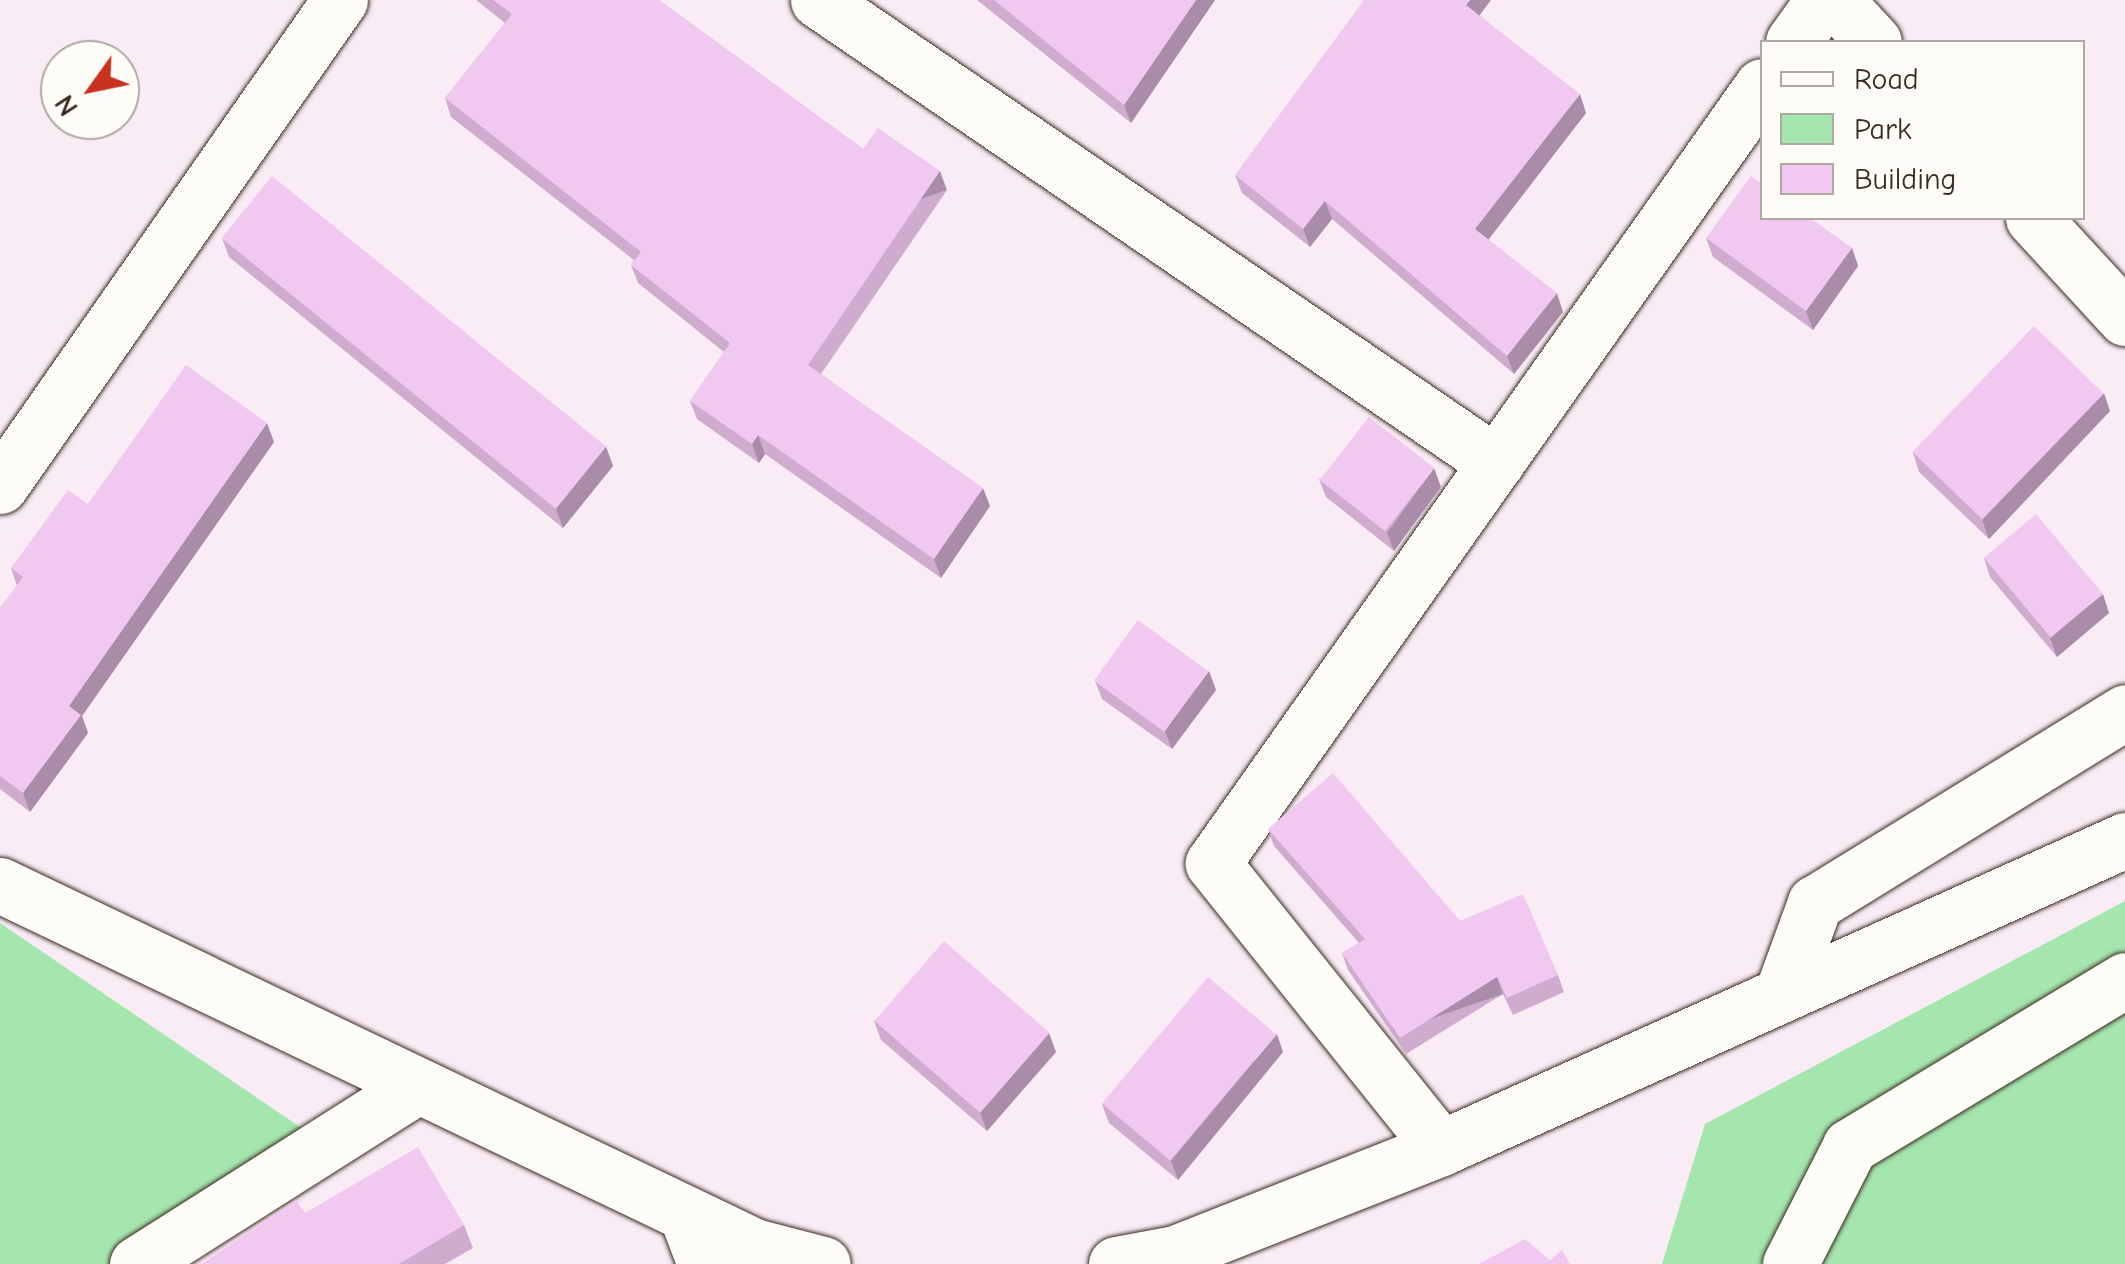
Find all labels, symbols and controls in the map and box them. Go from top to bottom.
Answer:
north arrow [40,40,140,140]
legend [1760,40,2085,220]
text: Road [1854,62,1919,97]
text: N [48,89,85,122]
text: Park [1854,112,1911,147]
text: Building [1854,162,1957,197]

